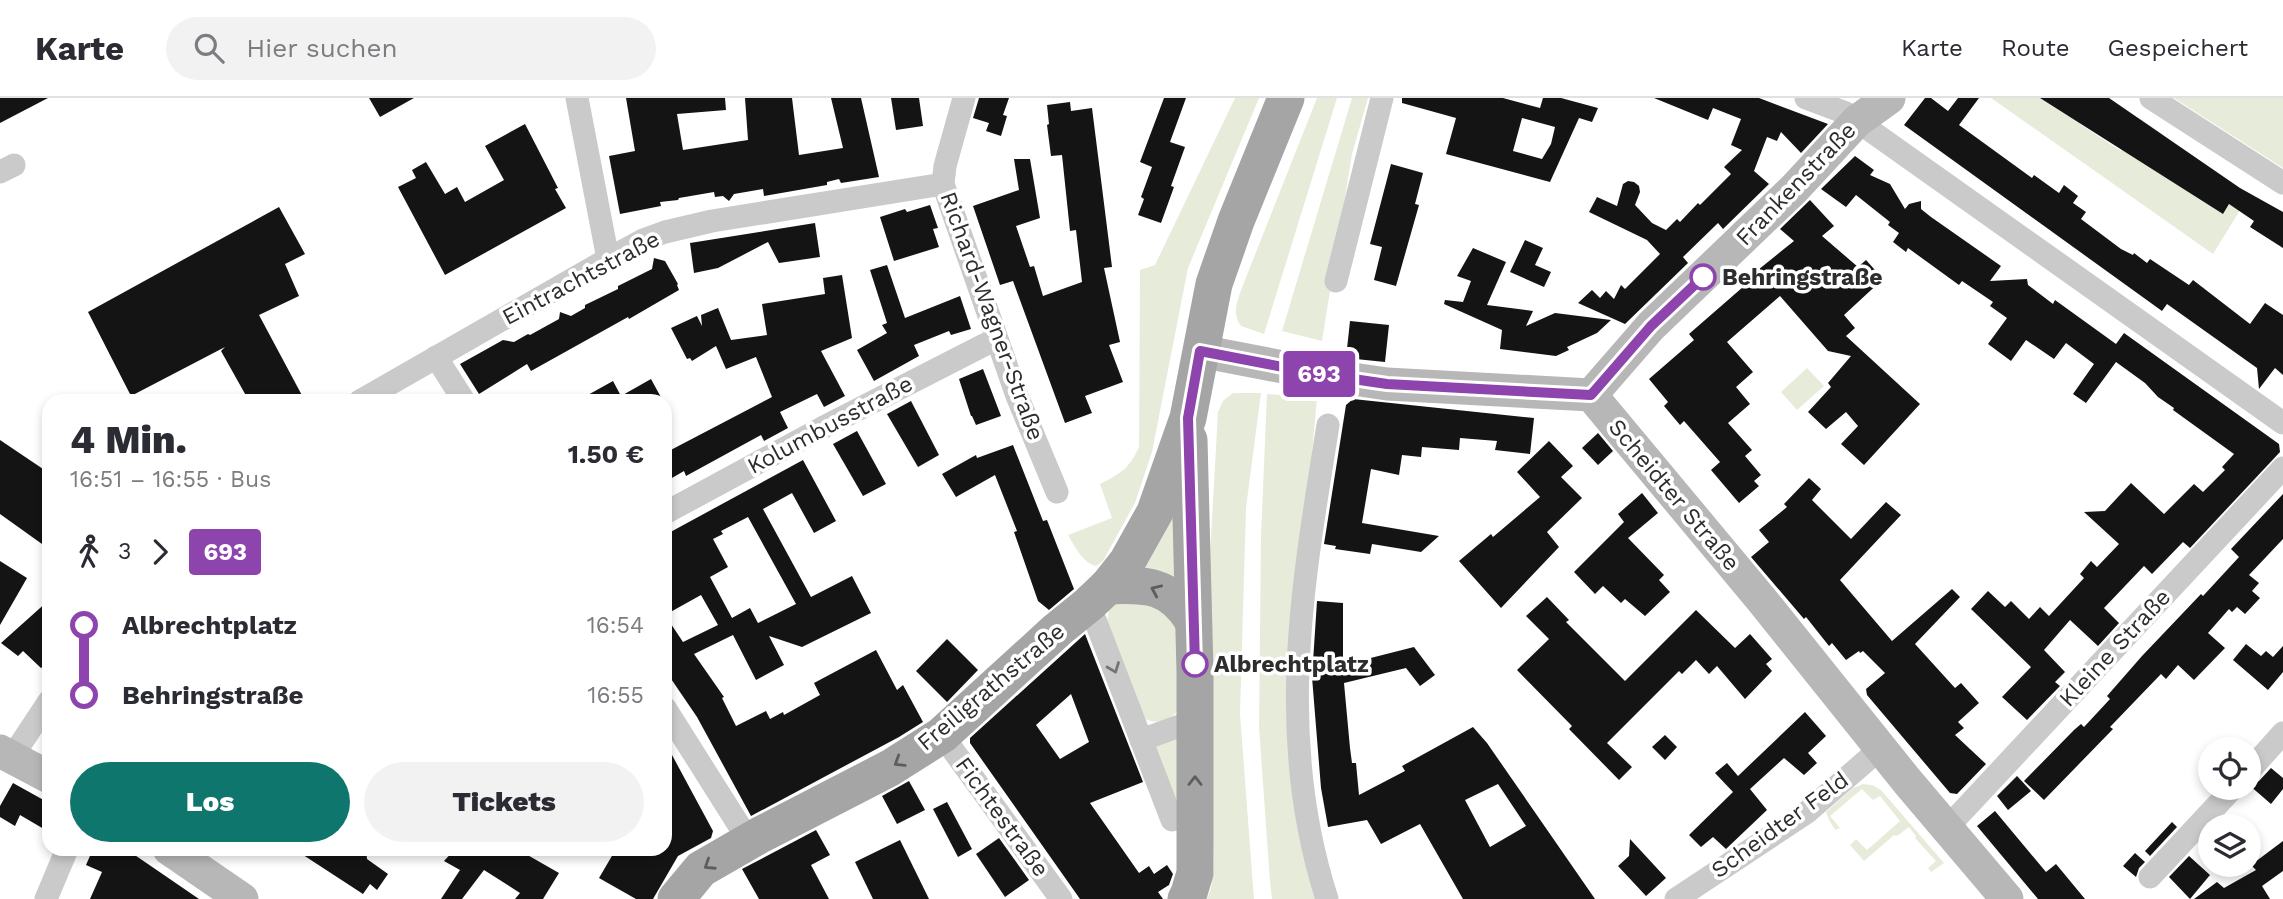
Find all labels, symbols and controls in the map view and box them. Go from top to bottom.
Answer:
search box [166,17,656,80]
text: Karte [35,29,124,68]
icon: search [190,29,228,67]
text: Hier suchen [246,33,398,63]
text: Karte [1901,34,1963,62]
text: Route [2001,34,2070,62]
text: Gespeichert [2108,34,2248,62]
street label: Frankenstraße [1730,117,1862,251]
street label: Richard-Wagner-Straße [934,188,1050,444]
street label: Eintrachtstraße [498,225,664,331]
marker: Behringstraße [1690,264,1716,290]
place label: Behringstraße [1722,264,1883,291]
line badge: 693 [1279,351,1359,397]
text: 693 [1297,360,1341,388]
street label: Kolumbusstraße [743,370,917,480]
street label: Scheidter Straße [1603,414,1745,576]
text: 4 Min. [70,418,187,462]
text: 1.50 € [568,439,644,469]
text: 16:51 – 16:55 · Bus [70,466,271,493]
icon: walk [70,533,108,571]
icon: forward [141,533,179,571]
text: 3 [118,538,131,565]
text: 693 [203,538,247,566]
one-way arrow [1151,584,1164,598]
street label: Kleine Straße [2054,584,2176,712]
text: Albrechtplatz [122,610,297,640]
text: 16:54 [587,612,644,639]
street label: Freiligrathstraße [912,618,1070,756]
marker: Albrechtplatz [1182,651,1208,677]
place label: Albrechtplatz [1214,651,1369,678]
one-way arrow [1105,662,1119,674]
text: Behringstraße [122,680,304,710]
text: 16:55 [587,682,644,709]
map controls [2198,737,2261,877]
button: locate [2198,737,2261,800]
street label: Fichtestraße [950,752,1054,882]
one-way arrow [894,754,907,767]
button: Los [70,762,350,842]
button: Tickets [364,762,644,842]
street label: Scheidter Feld [1706,766,1854,884]
one-way arrow [1187,775,1203,785]
button: layers [2198,814,2261,877]
one-way arrow [703,857,716,870]

